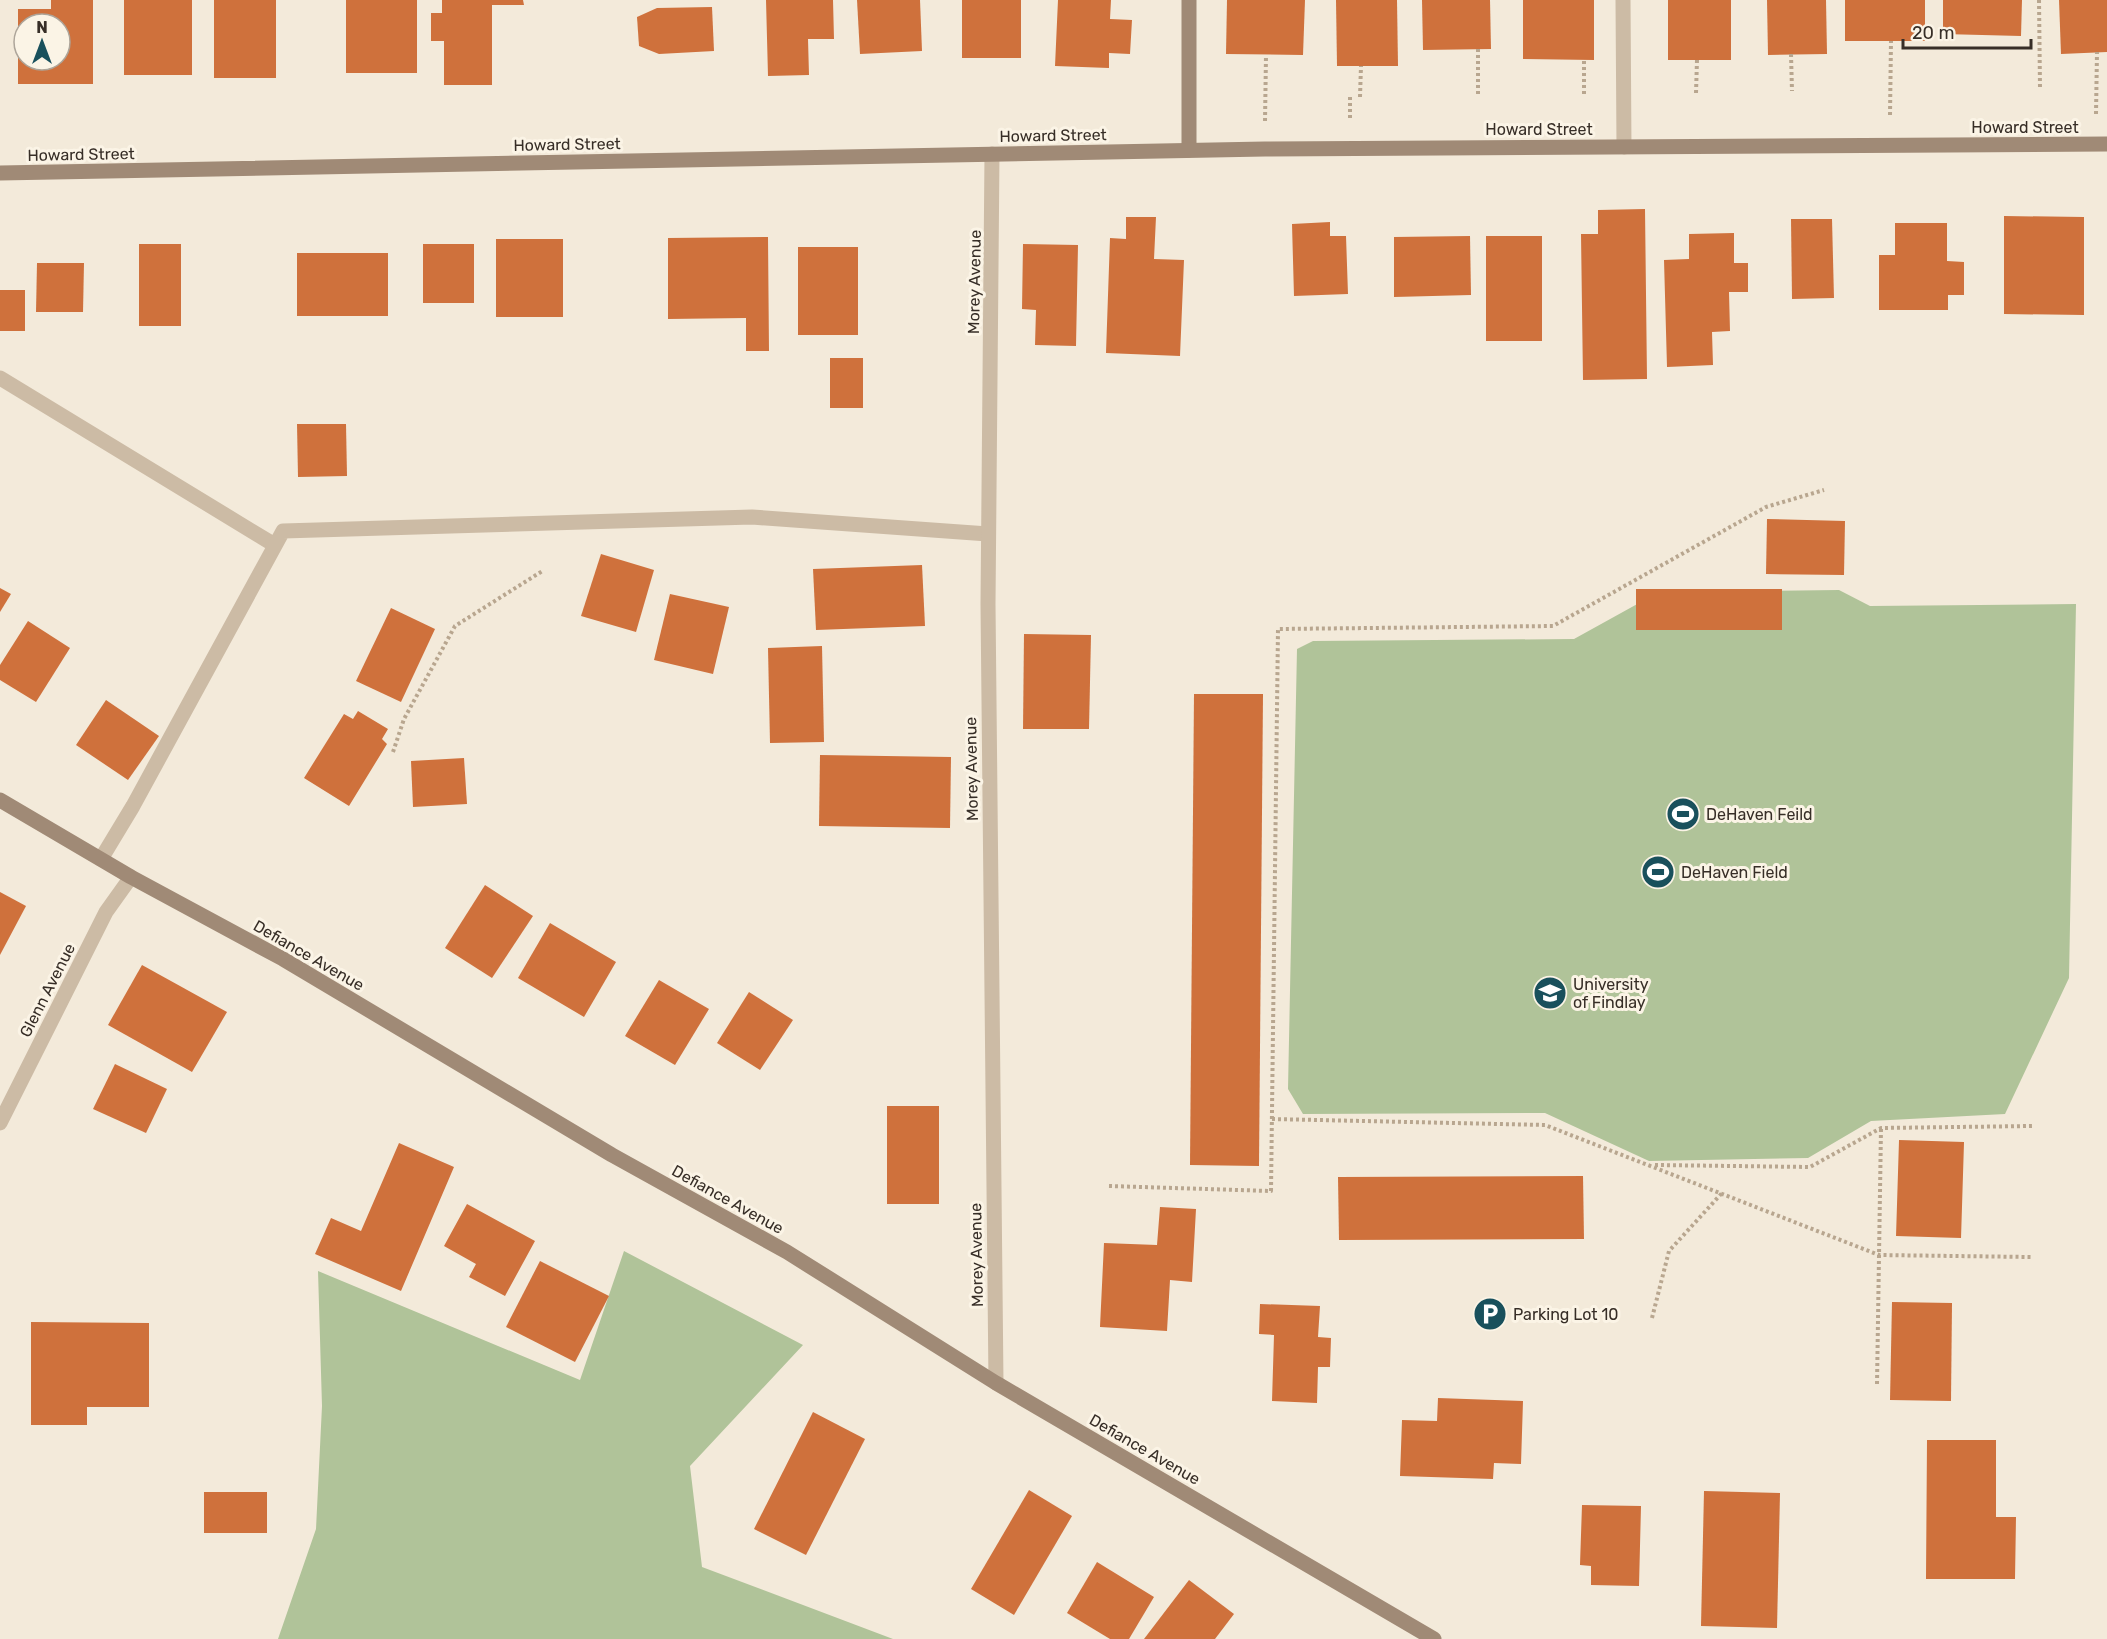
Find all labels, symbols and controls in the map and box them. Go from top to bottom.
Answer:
north arrow [12,12,72,72]
scale bar [1903,12,2030,50]
text: N [36,18,48,37]
text: 20 m [1912,22,1954,44]
street label: Howard Street [1971,118,2079,137]
street label: Howard Street [1485,120,1593,139]
street label: Howard Street [999,125,1107,146]
street label: Howard Street [513,134,621,155]
street label: Howard Street [27,144,135,165]
street label: Morey Avenue [964,230,985,334]
street label: Morey Avenue [961,717,982,821]
sports icon: DeHaven Feild [1665,796,1701,832]
place label: DeHaven Feild [1706,805,1813,824]
sports icon: DeHaven Field [1640,854,1676,890]
place label: DeHaven Field [1681,863,1788,882]
street label: Defiance Avenue [250,916,367,995]
street label: Glenn Avenue [16,940,79,1040]
school or university icon: University of Findlay [1532,975,1568,1011]
place label: University of Findlay [1573,975,1649,1012]
street label: Defiance Avenue [669,1161,787,1238]
street label: Morey Avenue [966,1203,987,1307]
parking icon: Parking Lot 10 [1472,1296,1508,1332]
place label: Parking Lot 10 [1513,1305,1618,1324]
street label: Defiance Avenue [1086,1410,1203,1489]

